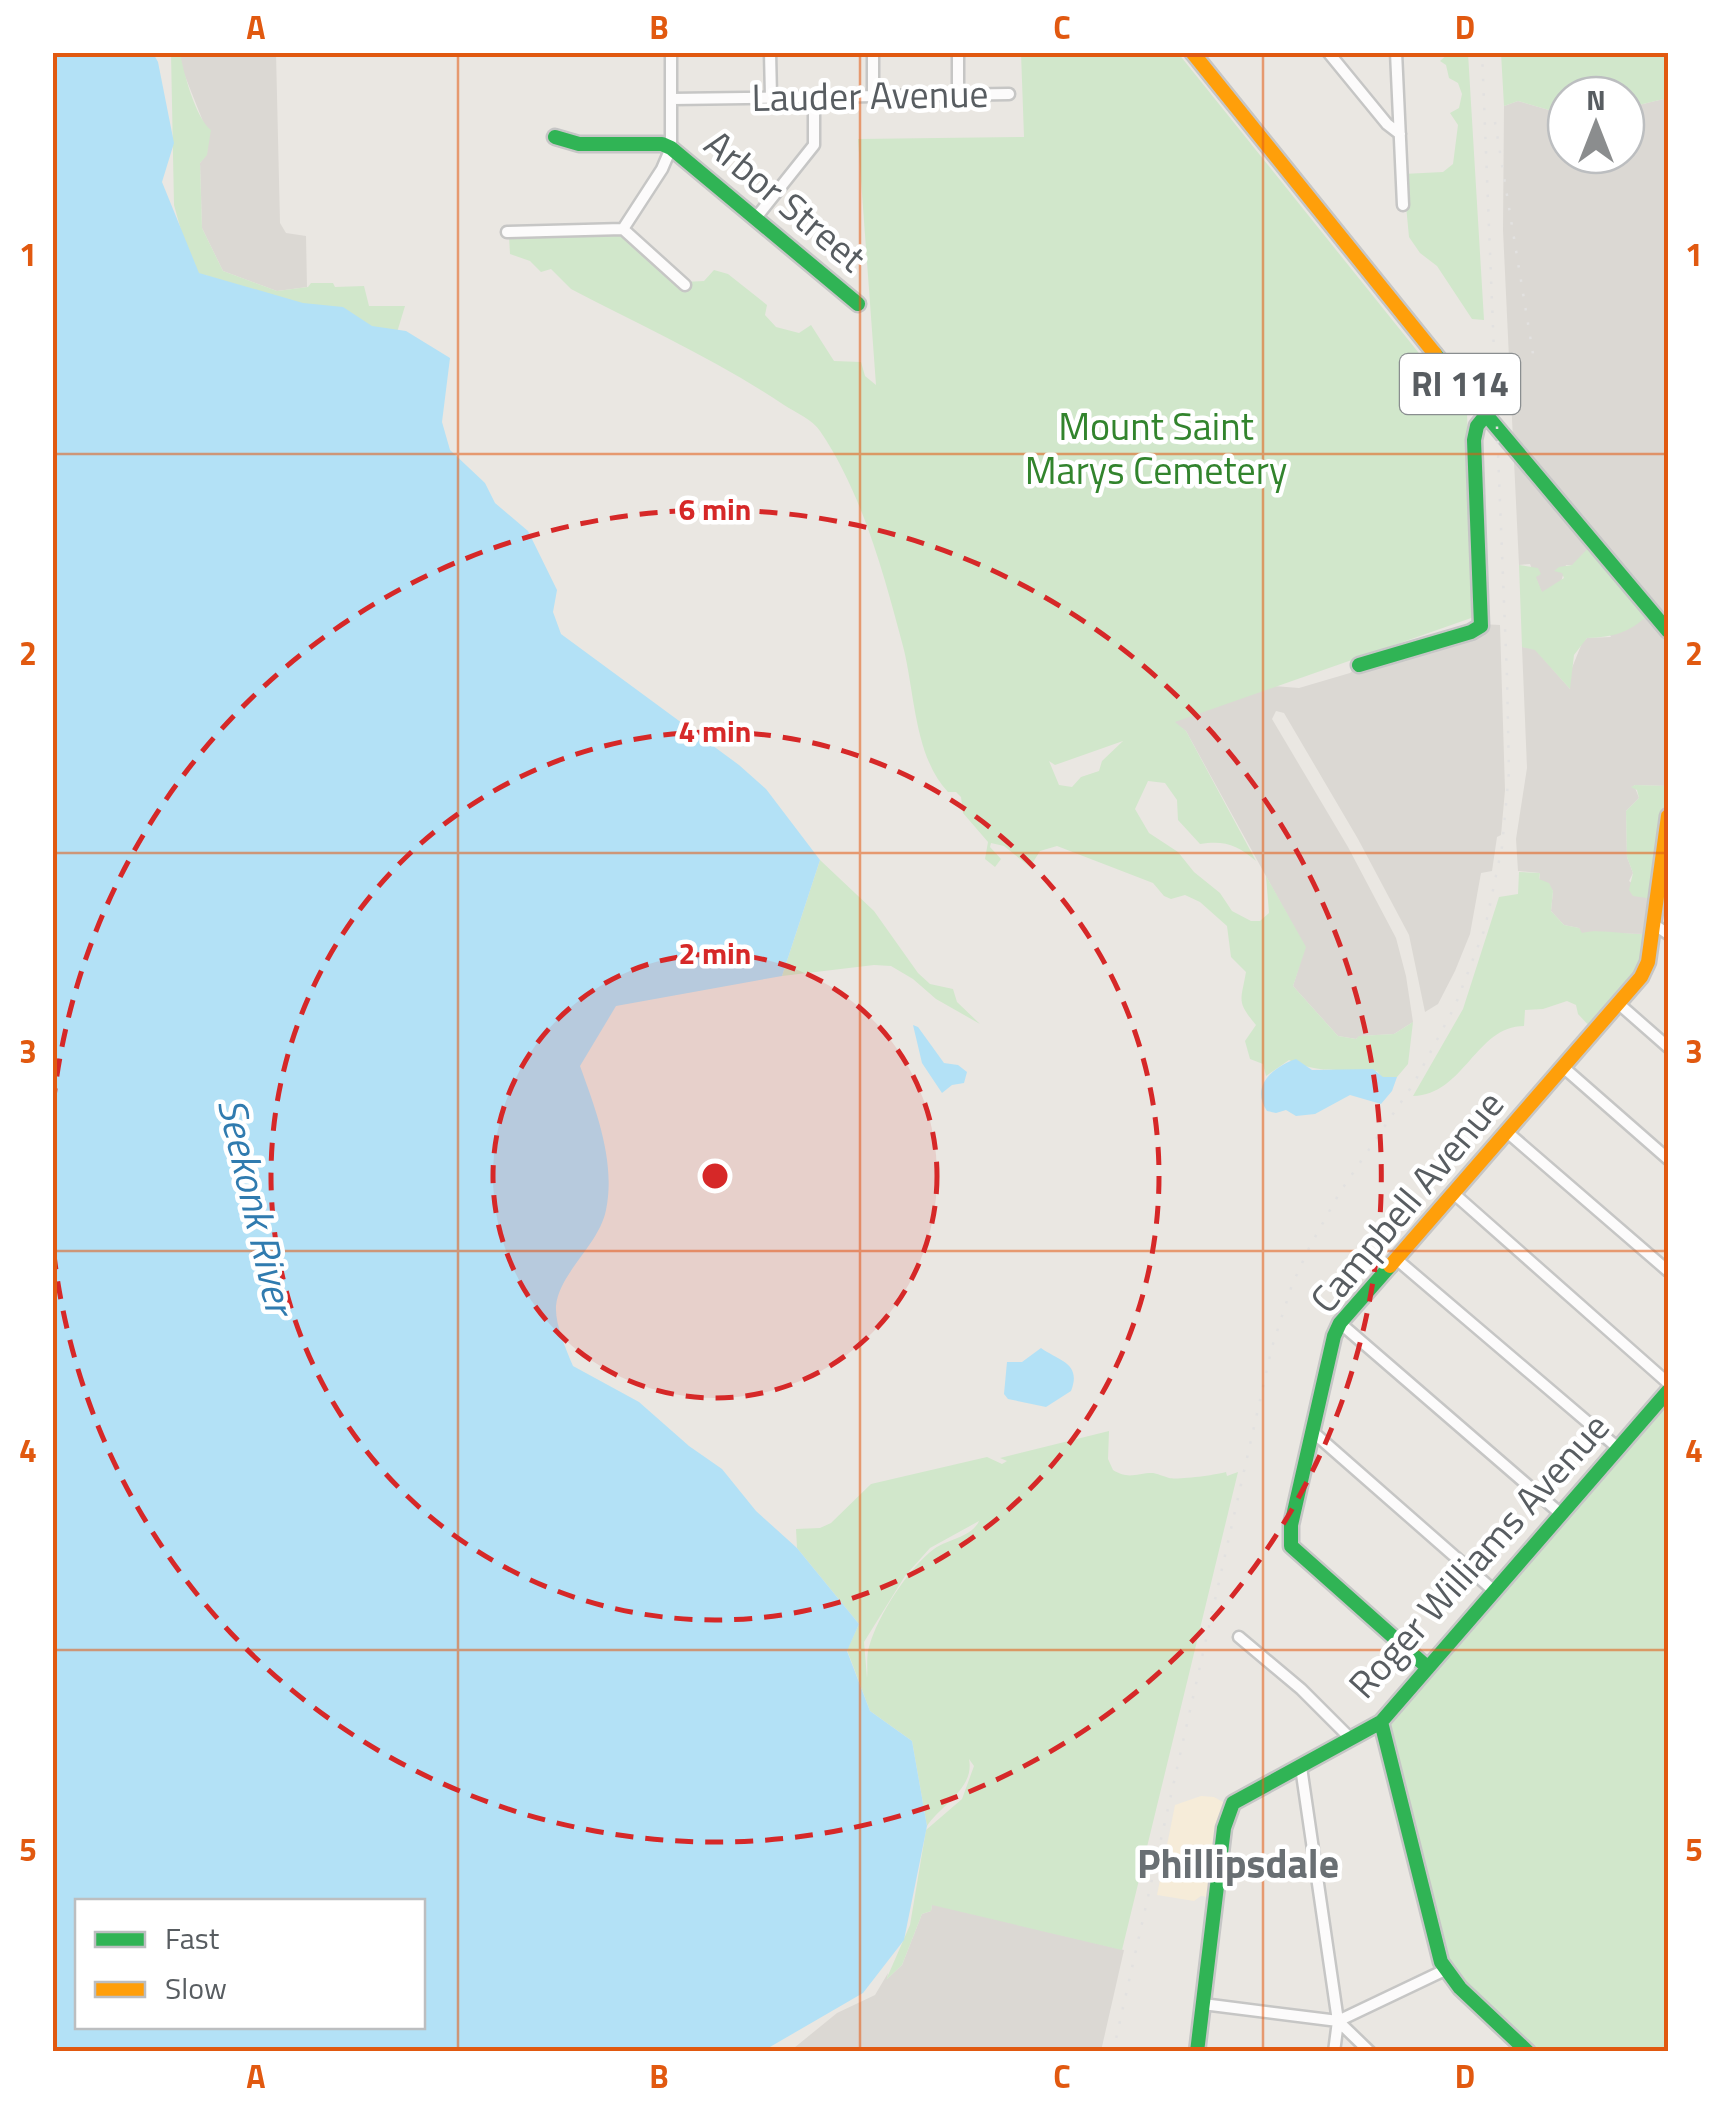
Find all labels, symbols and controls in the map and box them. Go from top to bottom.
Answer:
text: A [246,3,266,51]
text: B [649,3,669,51]
text: C [1053,3,1071,51]
text: D [1455,3,1475,51]
street label: Lauder Avenue [751,64,989,126]
north arrow [1546,75,1646,175]
text: N [1586,78,1606,121]
street label: Arbor Street [692,115,879,285]
text: 1 [19,230,37,278]
text: 1 [1685,230,1703,278]
road number: RI 114 [1400,354,1520,414]
park label: Mount Saint Marys Cemetery [1025,397,1287,499]
text: 6 min [679,486,751,532]
text: 2 [19,629,37,677]
text: 2 [1685,629,1703,677]
text: 4 min [679,708,751,754]
text: 2 min [679,930,751,976]
text: 3 [19,1027,37,1075]
text: 3 [1685,1027,1703,1075]
street label: Campbell Avenue [1295,1077,1517,1326]
water label: Seekonk River [202,1092,312,1324]
centre of rings [697,1158,733,1194]
street label: Roger Williams Avenue [1334,1400,1623,1711]
text: 4 [19,1426,37,1474]
text: 4 [1685,1426,1703,1474]
text: 5 [19,1825,37,1873]
text: 5 [1685,1825,1703,1873]
district label: Phillipsdale [1137,1833,1339,1894]
legend [75,1899,425,2029]
text: Fast [165,1915,220,1961]
text: Slow [165,1965,227,2011]
text: A [246,2052,266,2100]
text: B [649,2052,669,2100]
text: C [1053,2052,1071,2100]
text: D [1455,2052,1475,2100]

